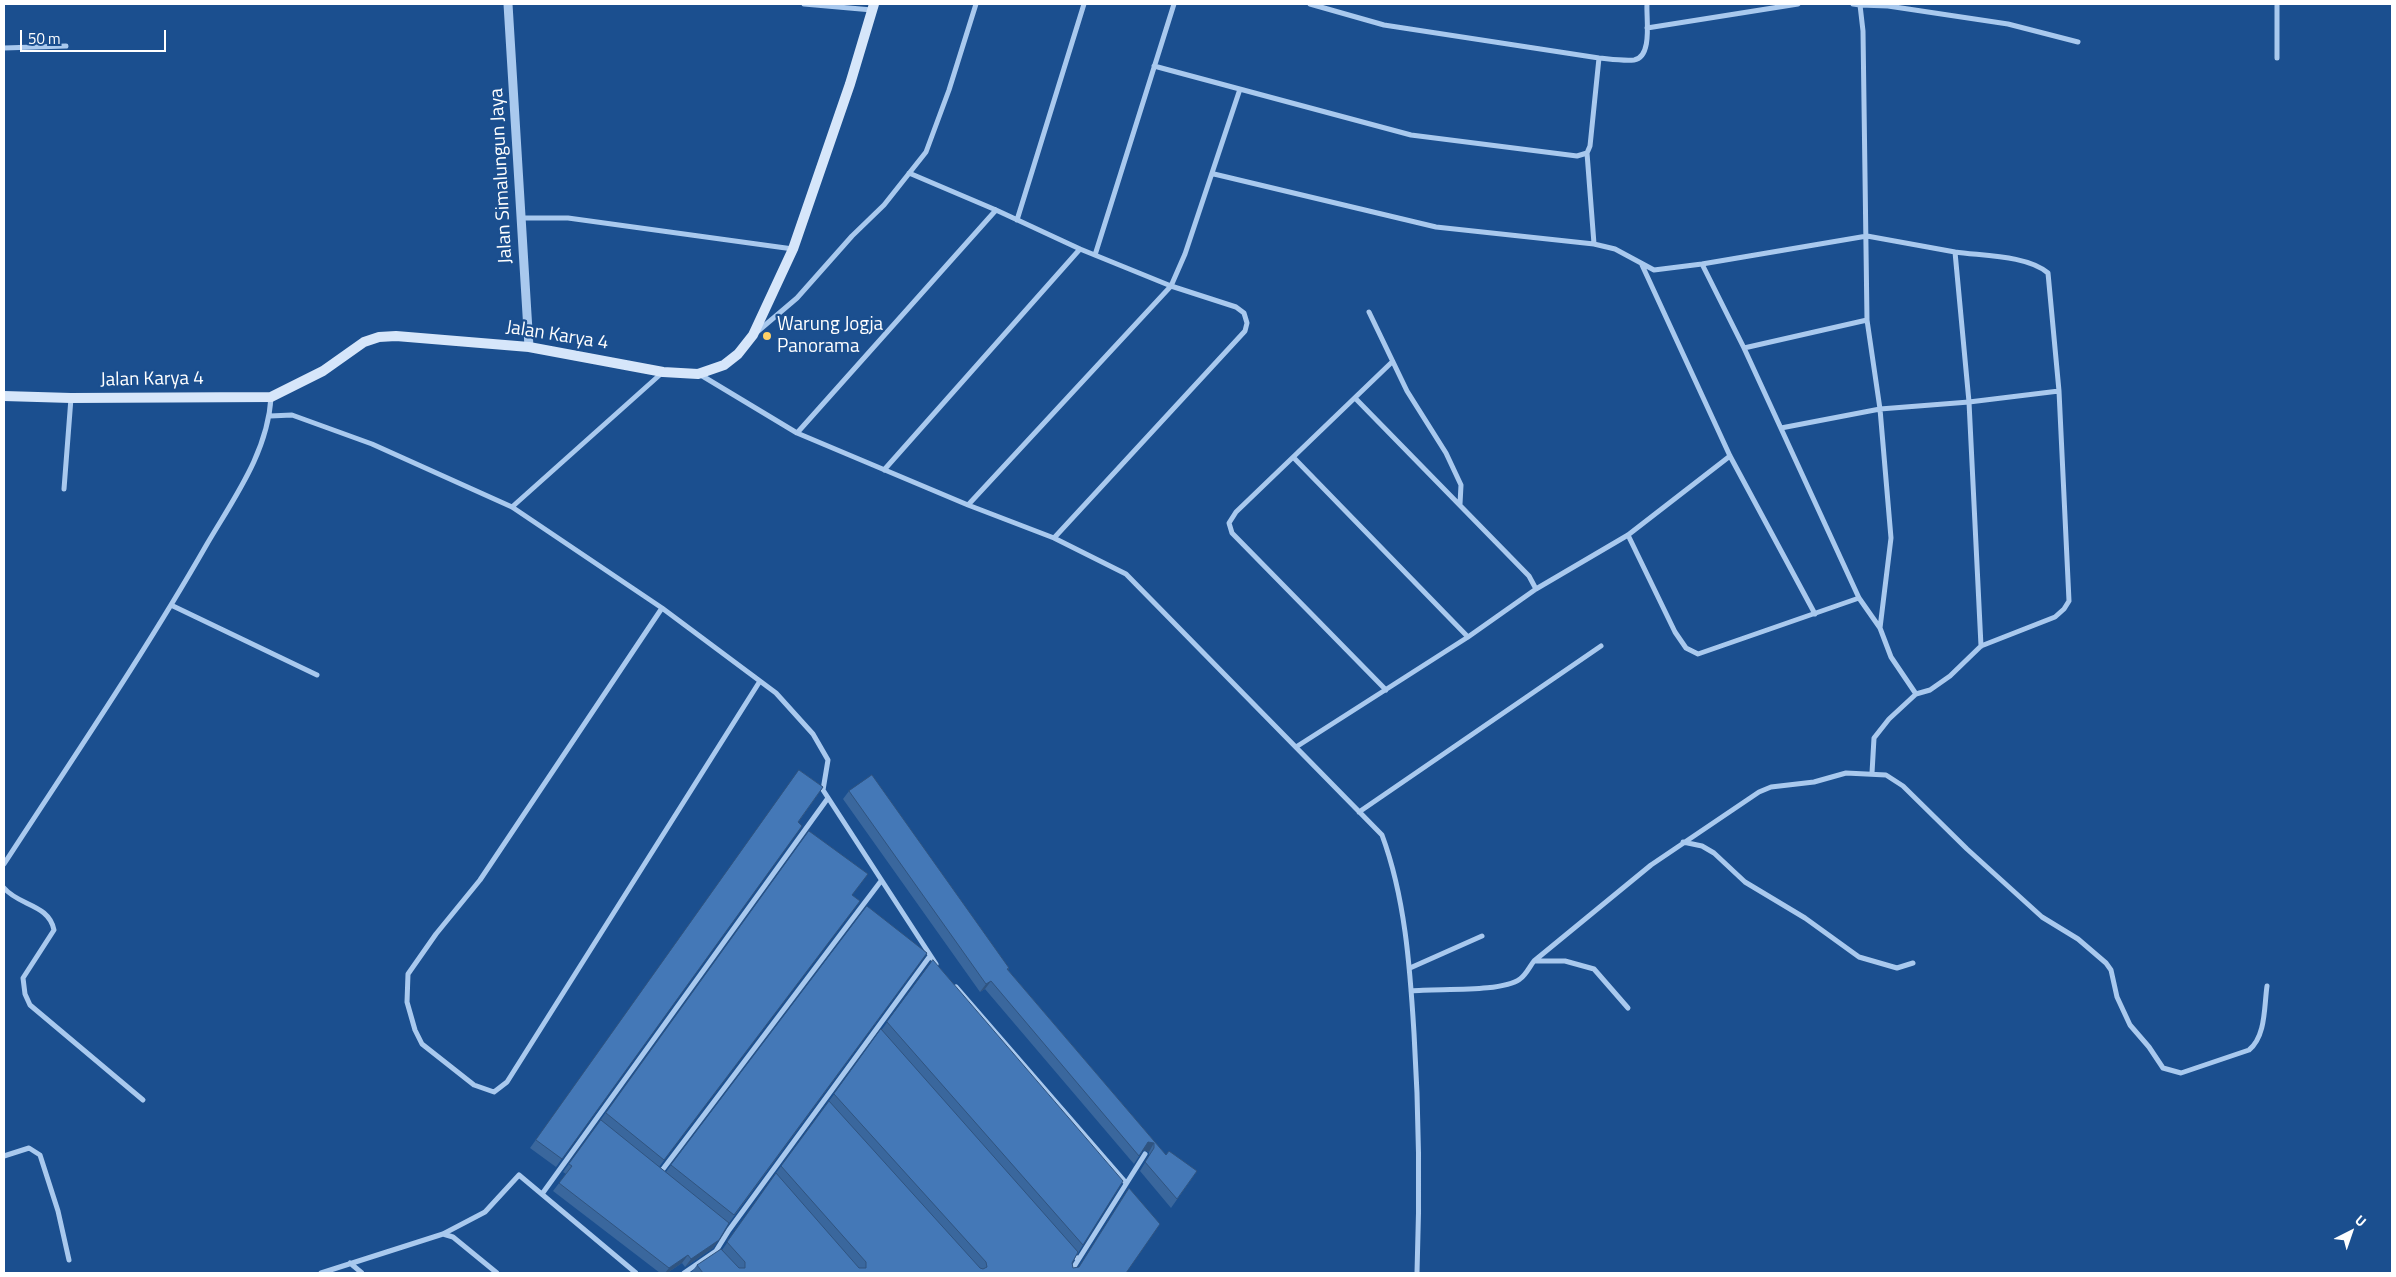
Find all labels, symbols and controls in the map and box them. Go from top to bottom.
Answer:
scale bar [22,20,169,52]
text: 50 m [28,27,61,50]
street label: Jalan Simalungun Jaya [486,88,518,264]
place label: Warung Jogja Panorama [777,314,883,358]
street label: Jalan Karya 4 [504,317,610,355]
marker: Warung Jogja Panorama [761,330,773,342]
street label: Jalan Karya 4 [100,368,204,392]
north arrow [2326,1207,2376,1257]
text: U [2351,1209,2372,1231]

